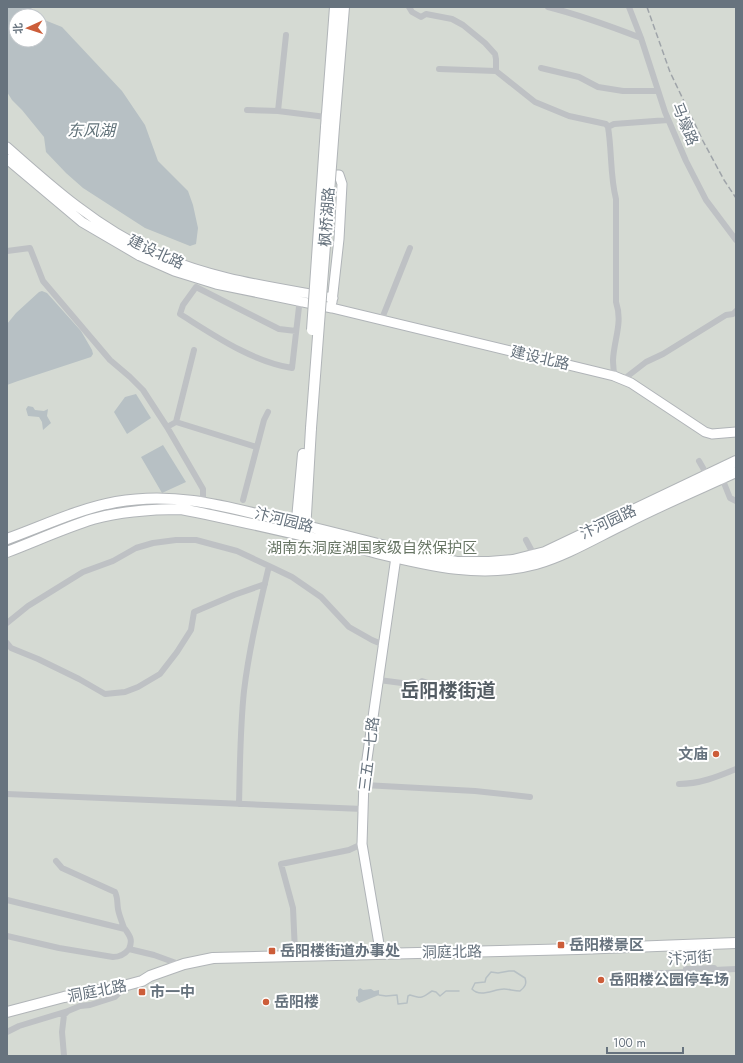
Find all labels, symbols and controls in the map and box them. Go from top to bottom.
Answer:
north arrow [8,8,48,48]
text: 北 [10,23,26,34]
street label: 马壕路 [666,99,704,149]
water label: 东风湖 [67,119,118,142]
street label: 枫桥湖路 [314,186,340,248]
street label: 建设北路 [124,229,188,275]
street label: 建设北路 [508,341,572,375]
street label: 汴河园路 [576,499,640,545]
street label: 汴河园路 [252,502,316,538]
park label: 湖南东洞庭湖国家级自然保护区 [267,537,477,559]
district label: 岳阳楼街道 [400,677,496,704]
street label: 三五一七路 [354,715,384,793]
place label: 文庙 [678,743,708,765]
marker: 文庙 [711,749,721,759]
place label: 岳阳楼景区 [569,934,644,956]
place label: 岳阳楼街道办事处 [280,940,400,962]
street label: 洞庭北路 [422,940,482,964]
marker: 岳阳楼景区 [556,940,566,950]
street label: 汴河街 [667,945,713,971]
marker: 岳阳楼街道办事处 [267,946,277,956]
place label: 岳阳楼公园停车场 [609,969,729,991]
street label: 洞庭北路 [65,974,129,1008]
marker: 岳阳楼公园停车场 [596,975,606,985]
place label: 市一中 [150,981,195,1003]
marker: 市一中 [137,987,147,997]
place label: 岳阳楼 [274,991,319,1013]
marker: 岳阳楼 [261,997,271,1007]
scale bar [607,1029,683,1055]
text: 100 m [613,1034,646,1052]

